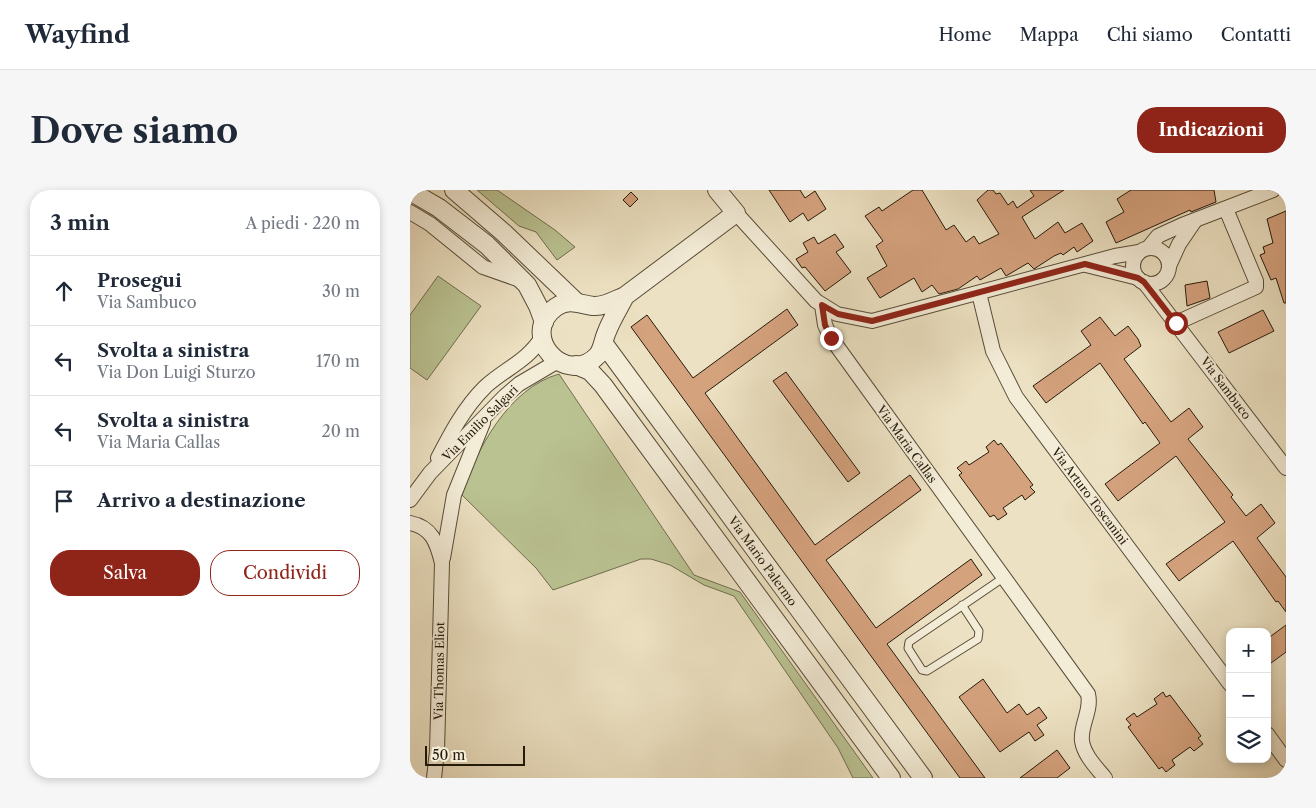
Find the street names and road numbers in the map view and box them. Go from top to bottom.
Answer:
street label: Via Sambuco [1197,353,1254,422]
street label: Via Emilio Salgari [438,382,521,465]
street label: Via Maria Callas [873,401,940,486]
street label: Via Arturo Toscanini [1048,444,1131,548]
street label: Via Mario Palermo [725,512,801,609]
street label: Via Thomas Eliot [431,621,447,721]

